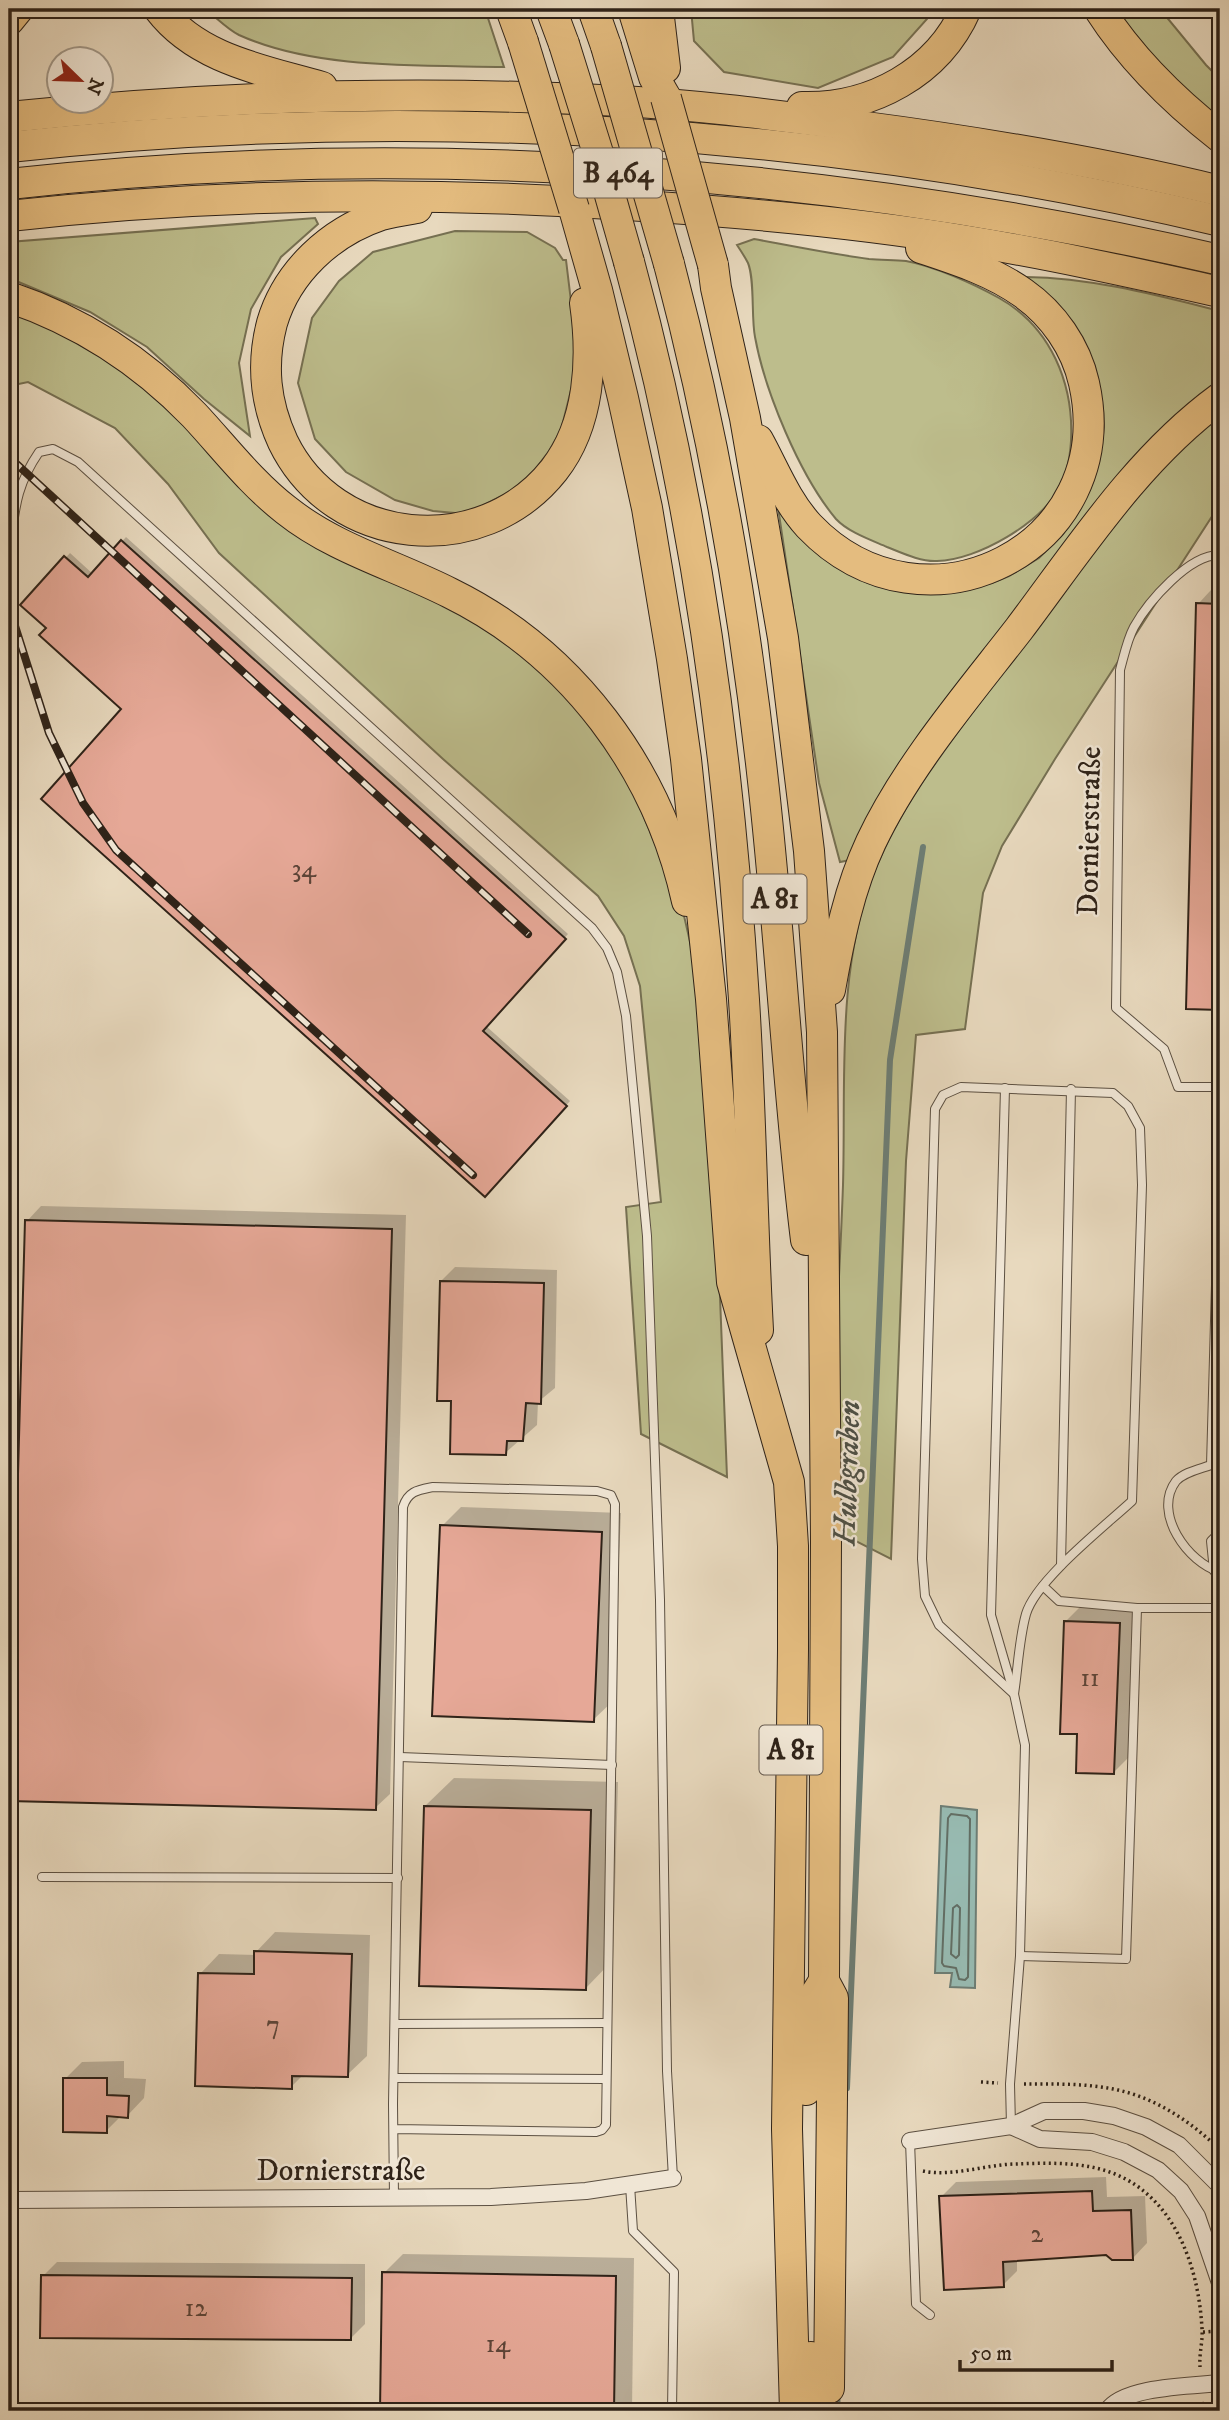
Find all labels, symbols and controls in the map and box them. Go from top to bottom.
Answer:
north arrow [46,46,116,116]
text: N [80,74,108,98]
road number: B 464 [574,148,662,198]
street label: Dornierstraße [1070,746,1110,916]
house number: 34 [292,853,317,886]
road number: A 81 [744,874,806,923]
water label: Hulbgraben [825,1400,871,1547]
house number: 11 [1080,1662,1100,1695]
road number: A 81 [760,1726,822,1774]
house number: 7 [266,2009,280,2042]
street label: Dornierstraße [256,2153,426,2190]
house number: 2 [1031,2218,1044,2251]
house number: 12 [185,2292,207,2325]
house number: 14 [486,2328,511,2361]
scale bar [960,2329,1112,2373]
text: 50 m [970,2341,1012,2367]

